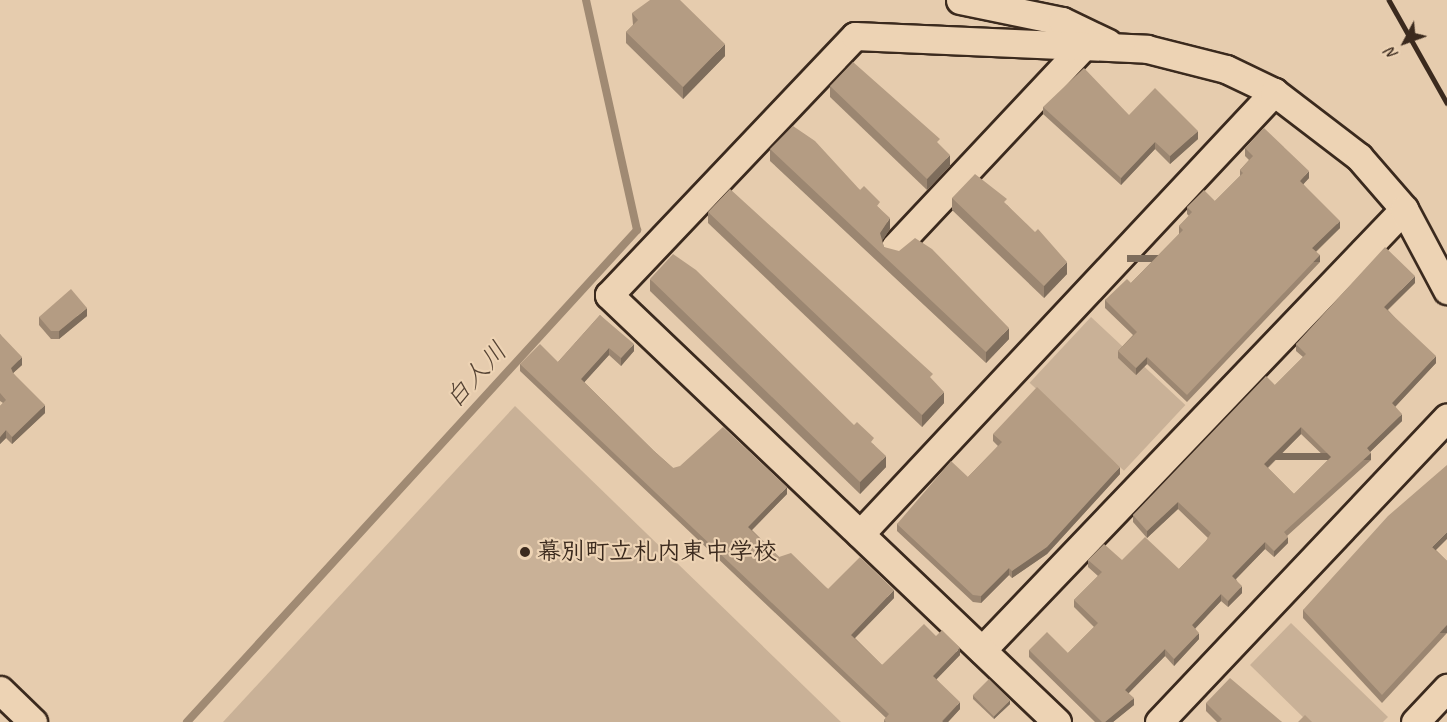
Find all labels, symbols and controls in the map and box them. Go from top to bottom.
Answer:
north arrow [1375,12,1435,72]
text: N [1381,44,1402,64]
water label: 白人川 [438,336,514,414]
place label: 幕別町立札内東中学校 [537,538,777,566]
marker: 幕別町立札内東中学校 [518,545,532,559]

